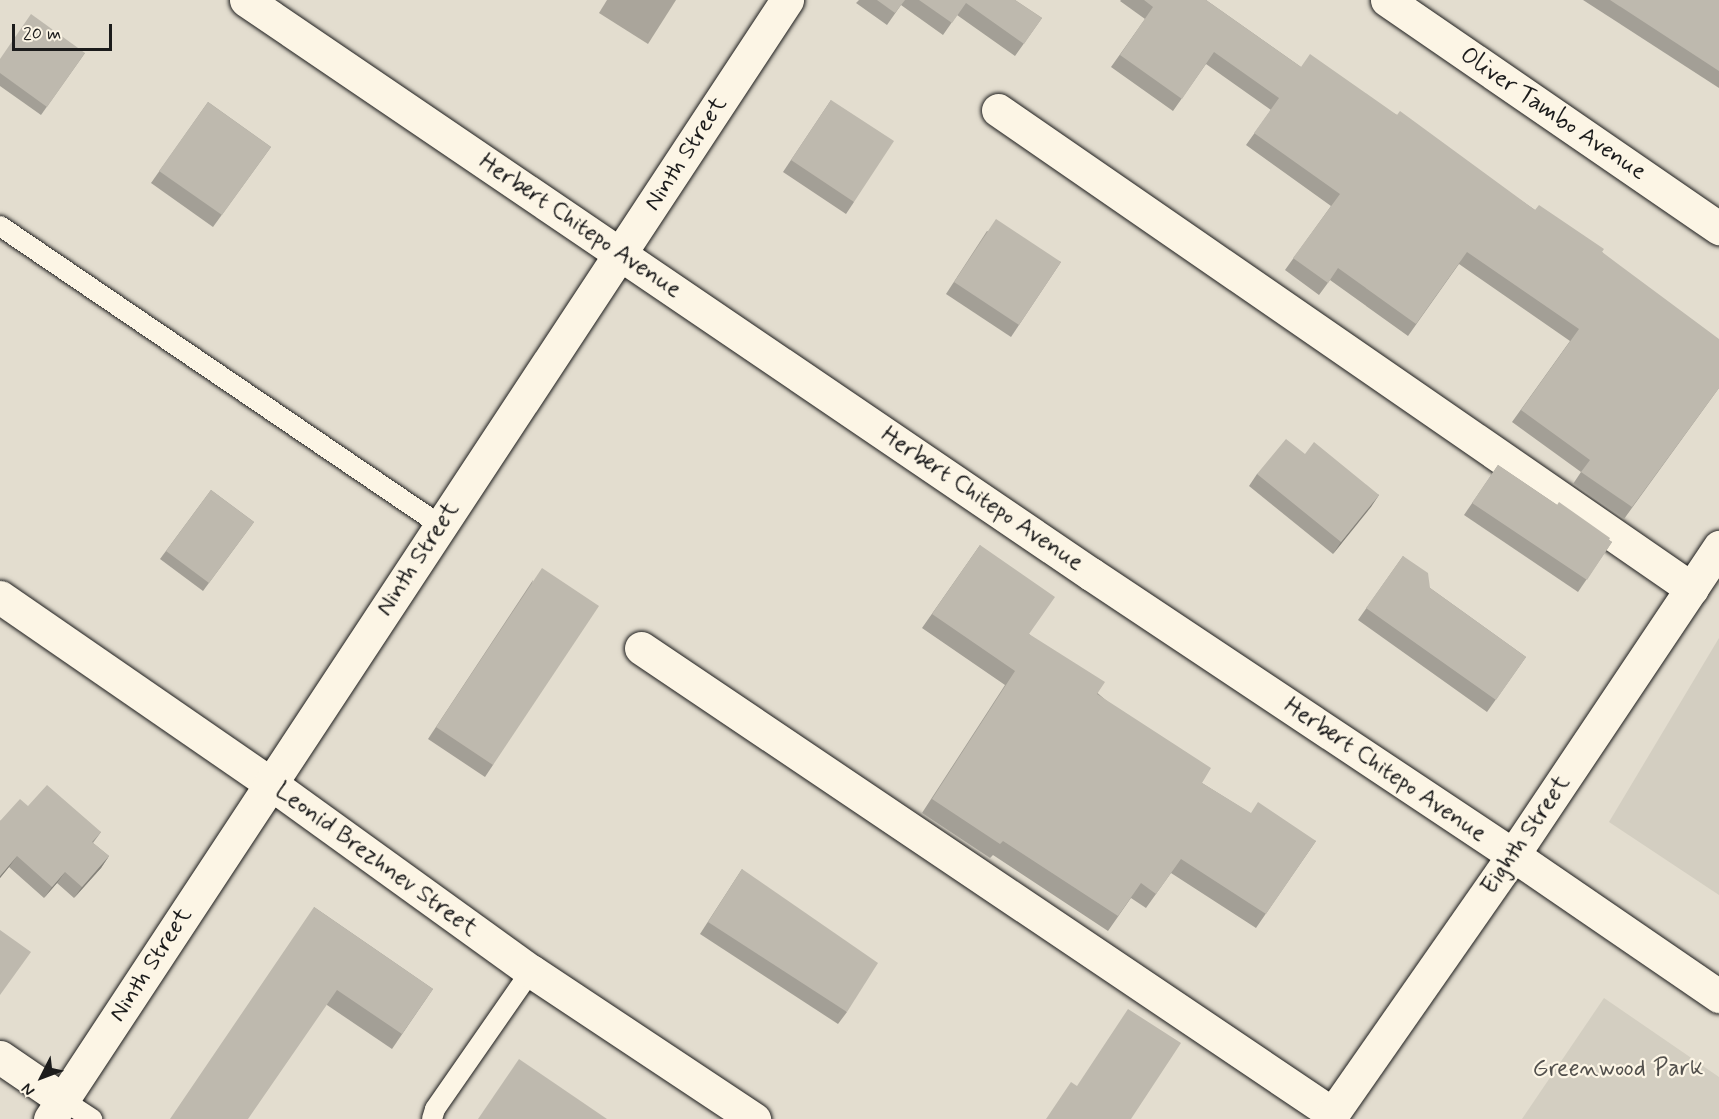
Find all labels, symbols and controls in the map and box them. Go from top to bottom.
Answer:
scale bar [15,12,116,50]
text: 20 m [23,22,61,46]
street label: Oliver Tambo Avenue [1454,41,1652,187]
street label: Ninth Street [638,91,734,217]
street label: Herbert Chitepo Avenue [471,146,689,306]
street label: Herbert Chitepo Avenue [873,419,1091,579]
street label: Ninth Street [370,496,466,622]
street label: Herbert Chitepo Avenue [1276,690,1494,850]
street label: Eighth Street [1475,770,1577,900]
street label: Leonid Brezhnev Street [269,777,483,943]
street label: Ninth Street [103,902,199,1028]
north arrow [12,1047,72,1107]
park label: Greenwood Park [1534,1055,1702,1083]
text: N [17,1078,40,1100]

